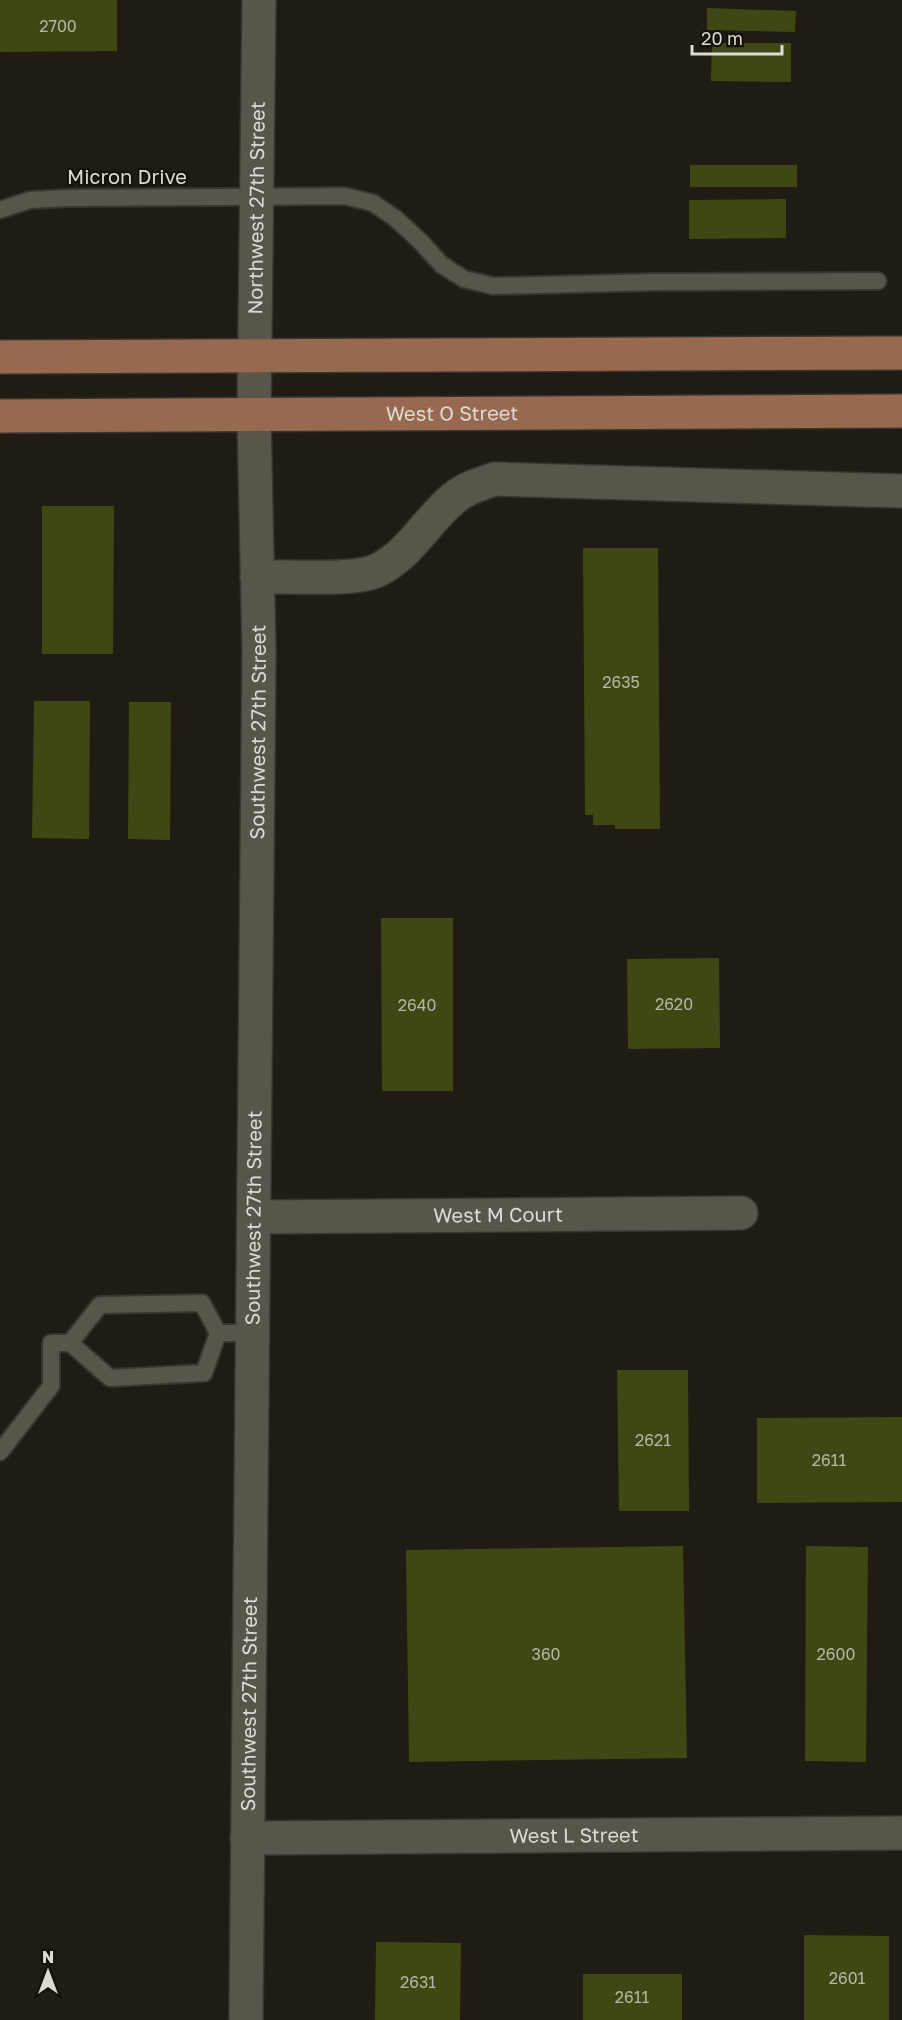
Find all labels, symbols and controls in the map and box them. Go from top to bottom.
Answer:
house number: 2700 [39,16,77,36]
scale bar [692,18,782,56]
text: 20 m [701,27,743,49]
street label: Northwest 27th Street [242,101,269,315]
street label: Micron Drive [67,164,187,188]
street label: West O Street [386,400,518,425]
street label: Southwest 27th Street [244,624,270,840]
house number: 2635 [602,672,640,692]
house number: 2620 [655,994,693,1014]
house number: 2640 [398,995,436,1015]
street label: Southwest 27th Street [240,1110,266,1326]
street label: West M Court [433,1201,563,1227]
house number: 2621 [635,1430,671,1450]
house number: 2611 [812,1450,846,1470]
street label: Southwest 27th Street [235,1596,261,1812]
house number: 360 [532,1644,560,1664]
house number: 2600 [817,1644,855,1664]
street label: West L Street [509,1822,639,1847]
north arrow [18,1942,78,2002]
text: N [42,1947,54,1967]
house number: 2601 [829,1968,866,1988]
house number: 2631 [400,1972,436,1992]
house number: 2611 [615,1987,649,2007]

